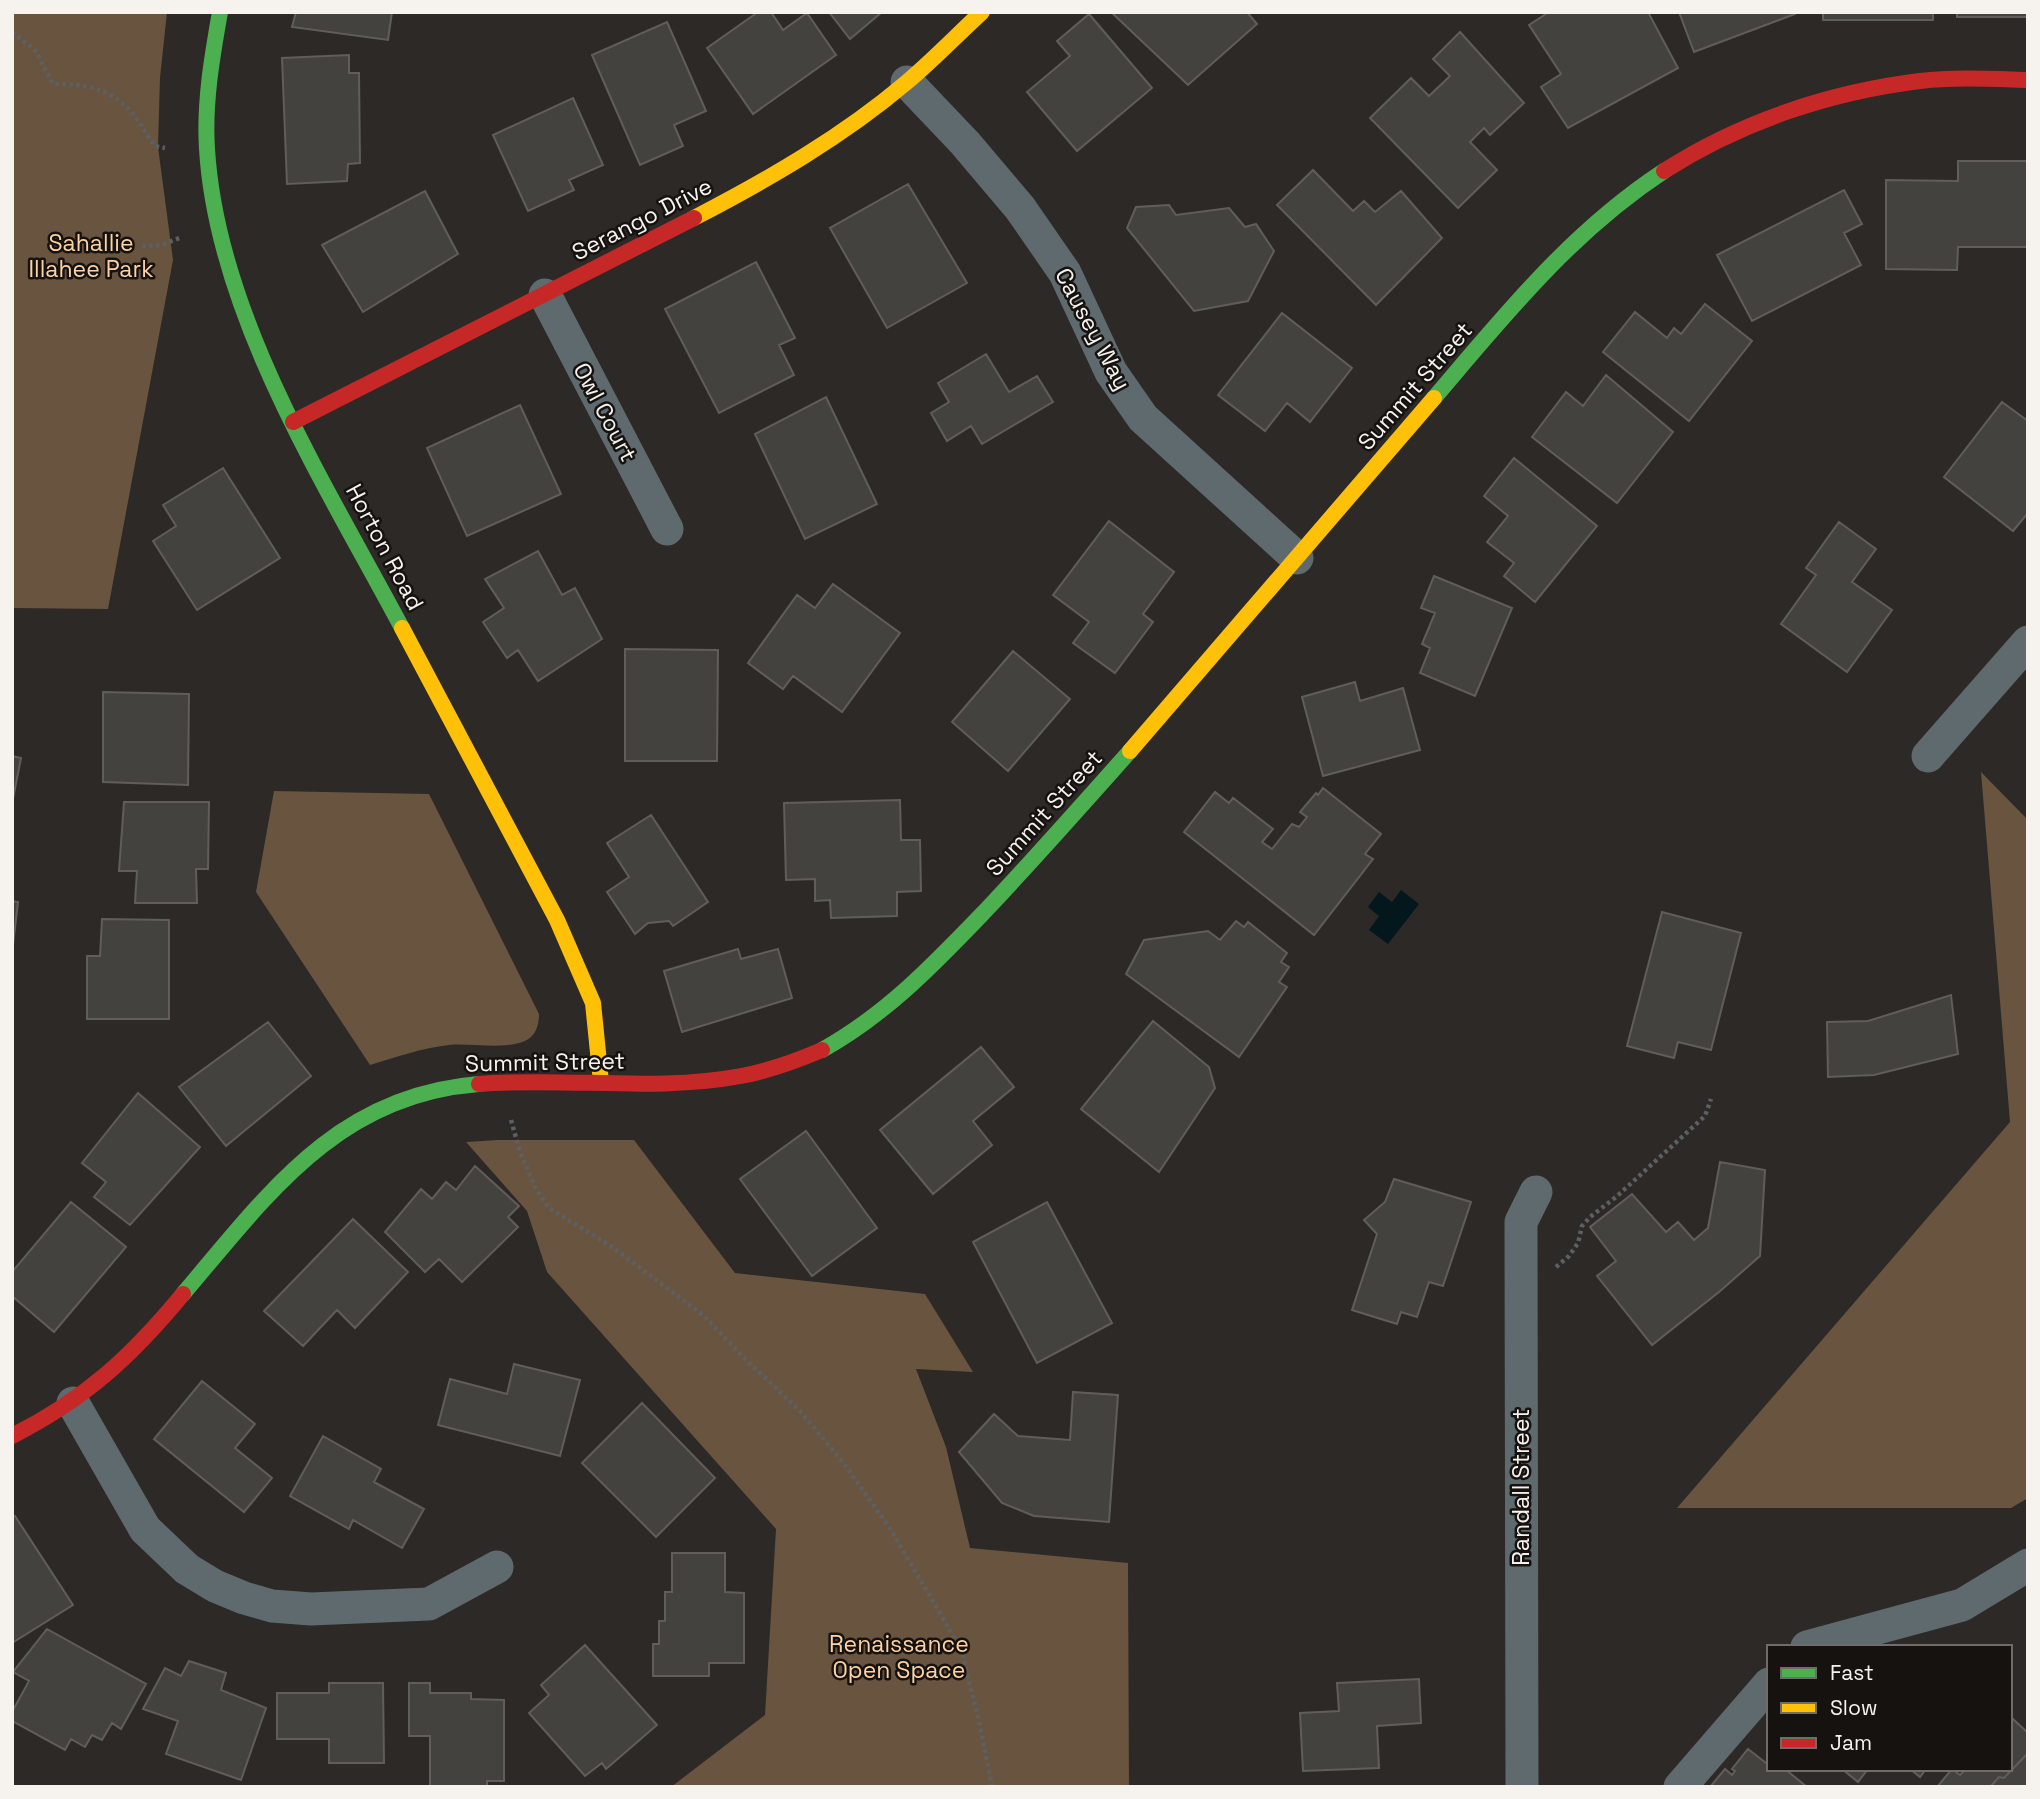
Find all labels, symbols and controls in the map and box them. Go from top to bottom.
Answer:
street label: Serango Drive [567,171,717,267]
park label: Sahallie Illahee Park [28,228,154,284]
street label: Causey Way [1048,263,1138,395]
street label: Summit Street [1351,316,1479,456]
street label: Owl Court [566,357,644,467]
street label: Horton Road [339,479,431,615]
street label: Summit Street [979,743,1109,883]
street label: Summit Street [465,1046,625,1078]
street label: Randall Street [1506,1408,1536,1566]
park label: Renaissance Open Space [829,1629,969,1685]
legend [1767,1645,2012,1771]
text: Fast [1830,1659,1874,1686]
text: Slow [1830,1694,1878,1721]
text: Jam [1830,1729,1872,1756]

